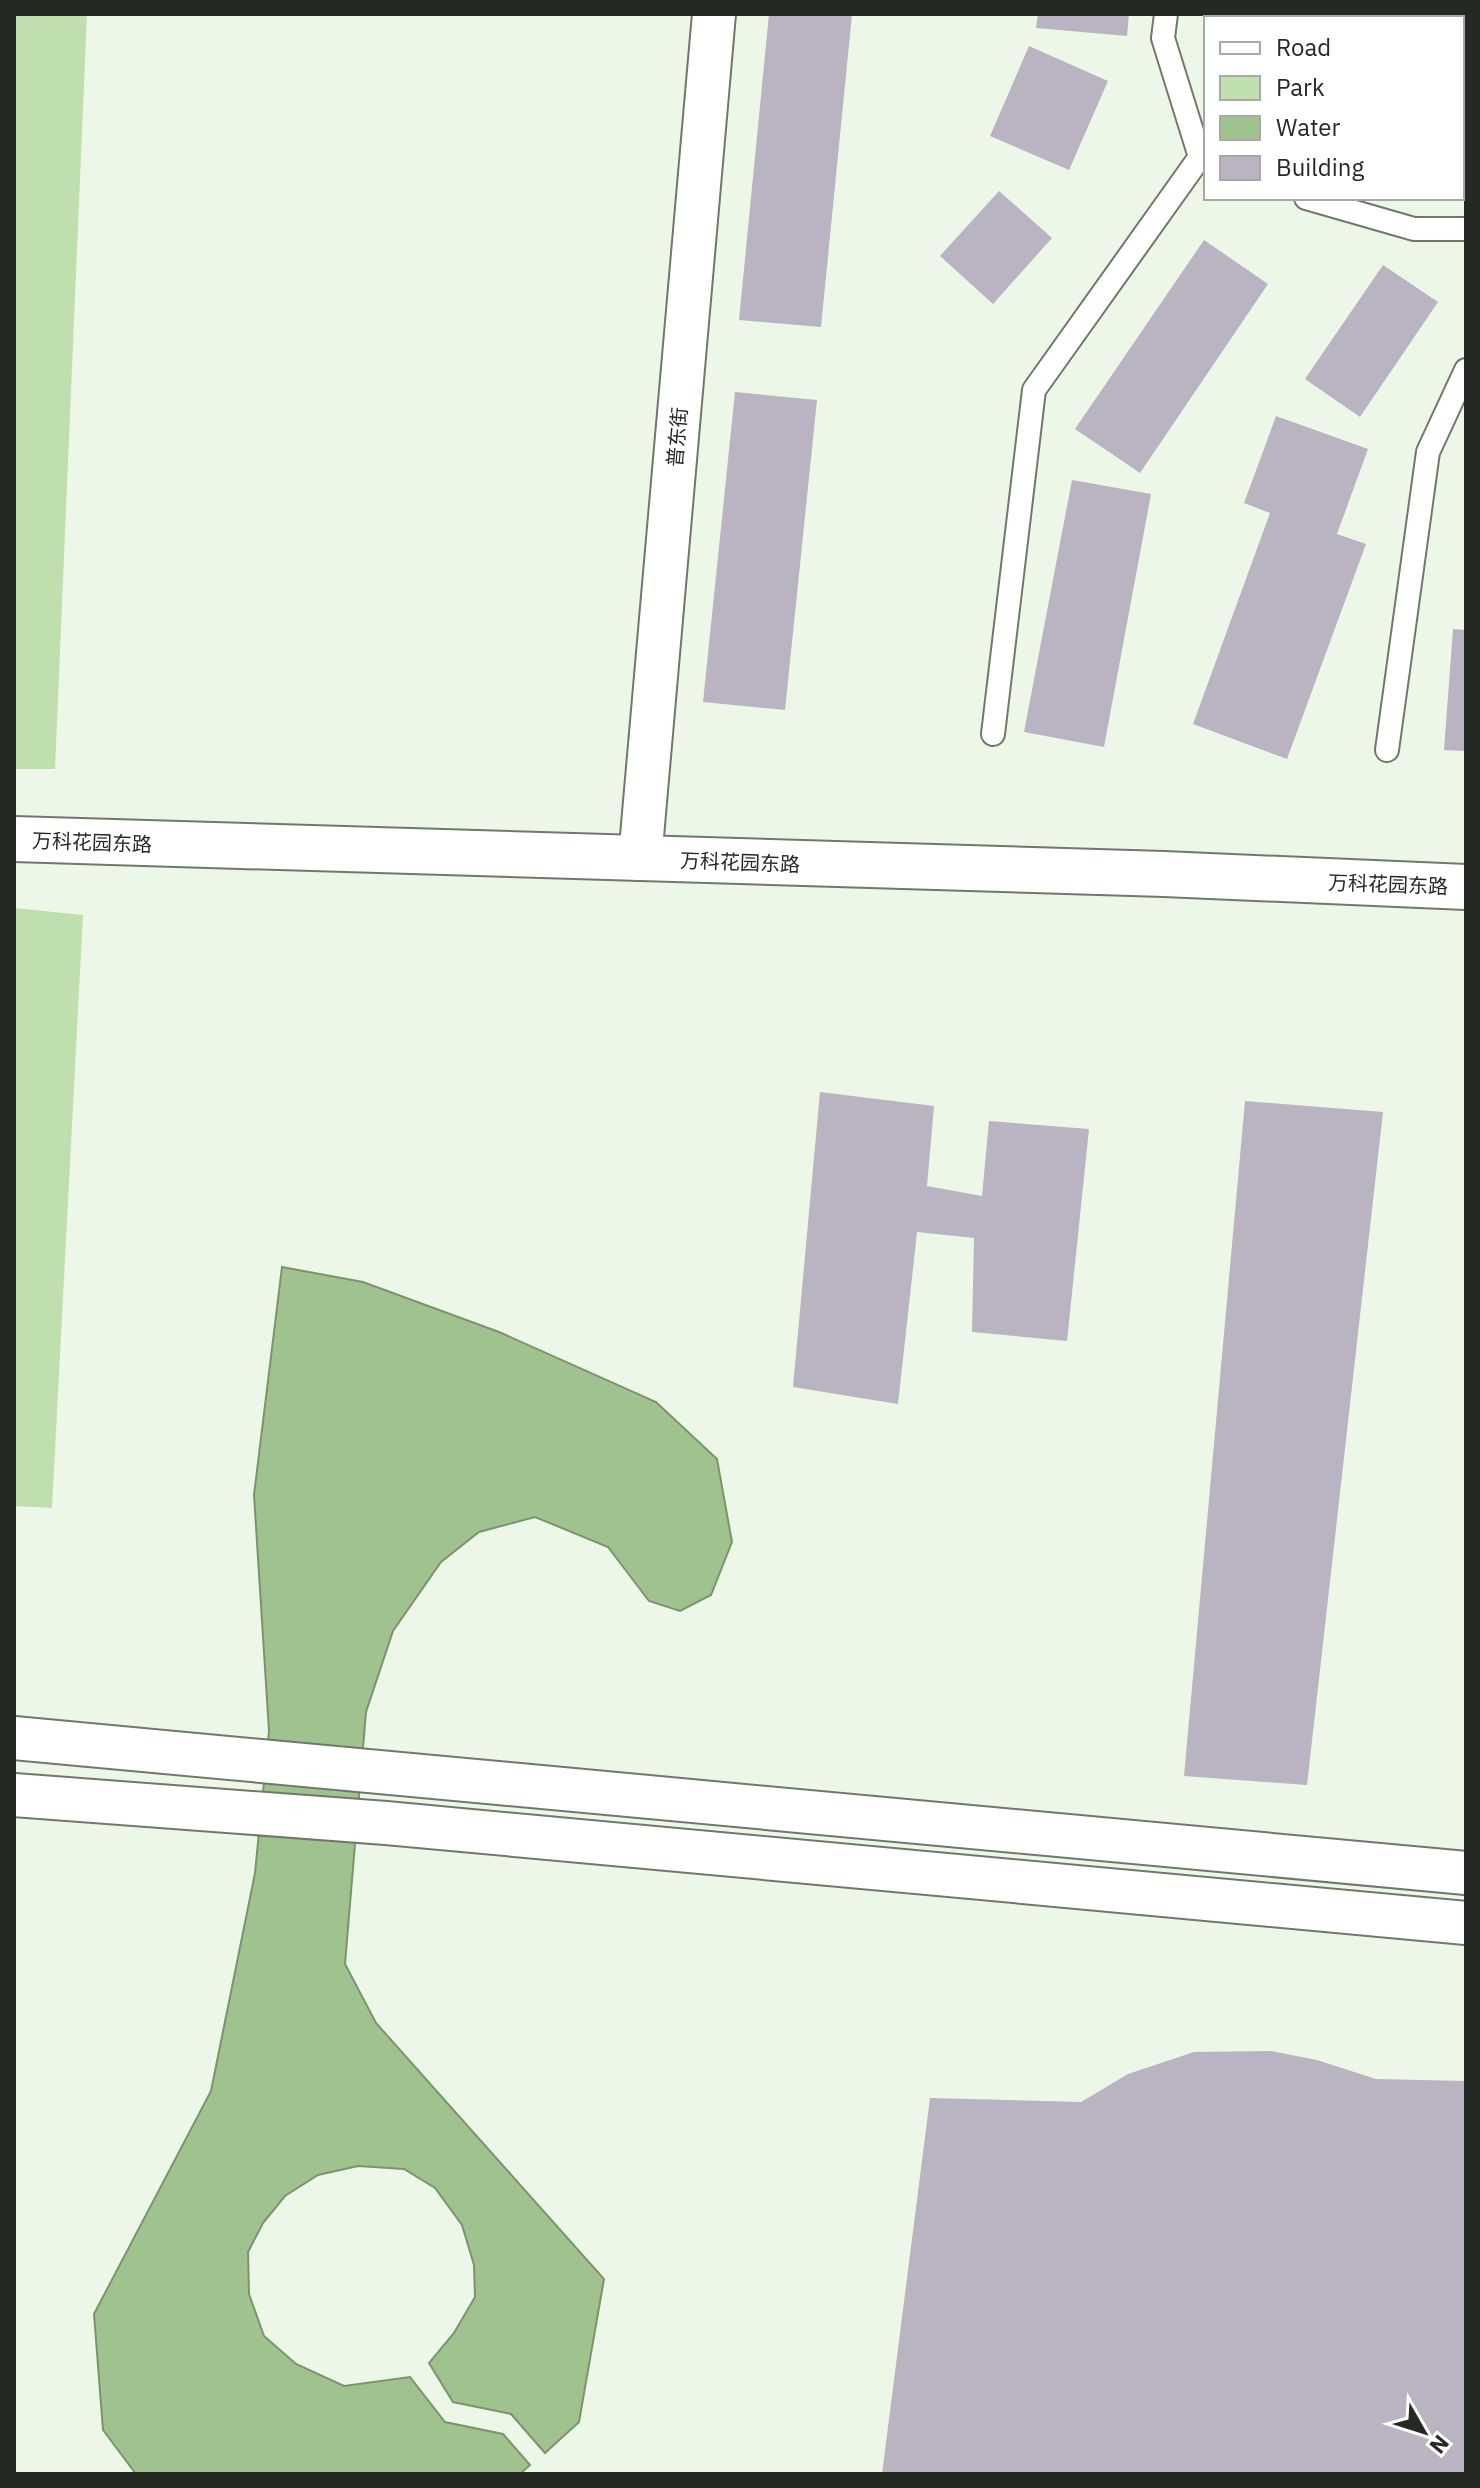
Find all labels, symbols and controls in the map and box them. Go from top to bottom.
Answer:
legend [1204,16,1464,200]
text: Road [1276,31,1331,63]
text: Park [1276,71,1325,103]
text: Water [1276,111,1340,143]
text: Building [1276,151,1364,183]
street label: 普东街 [661,406,693,468]
street label: 万科花园东路 [32,826,152,858]
street label: 万科花园东路 [680,846,800,878]
street label: 万科花园东路 [1328,868,1448,900]
north arrow [1384,2392,1464,2472]
text: N [1424,2430,1456,2460]

